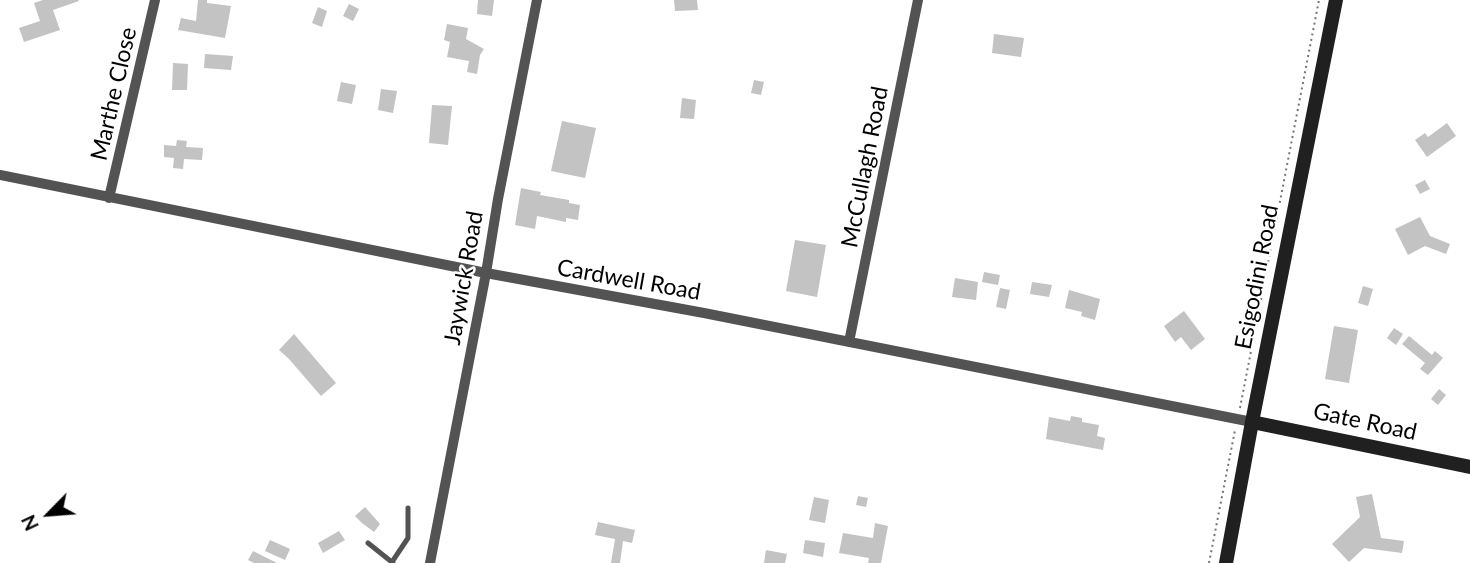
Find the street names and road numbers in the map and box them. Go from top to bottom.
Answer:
street label: Marthe Close [85,25,143,163]
street label: McCullagh Road [836,84,894,250]
street label: Esigodini Road [1229,202,1285,352]
street label: Jaywick Road [439,209,489,347]
street label: Cardwell Road [555,254,703,306]
street label: Gate Road [1311,398,1419,446]

